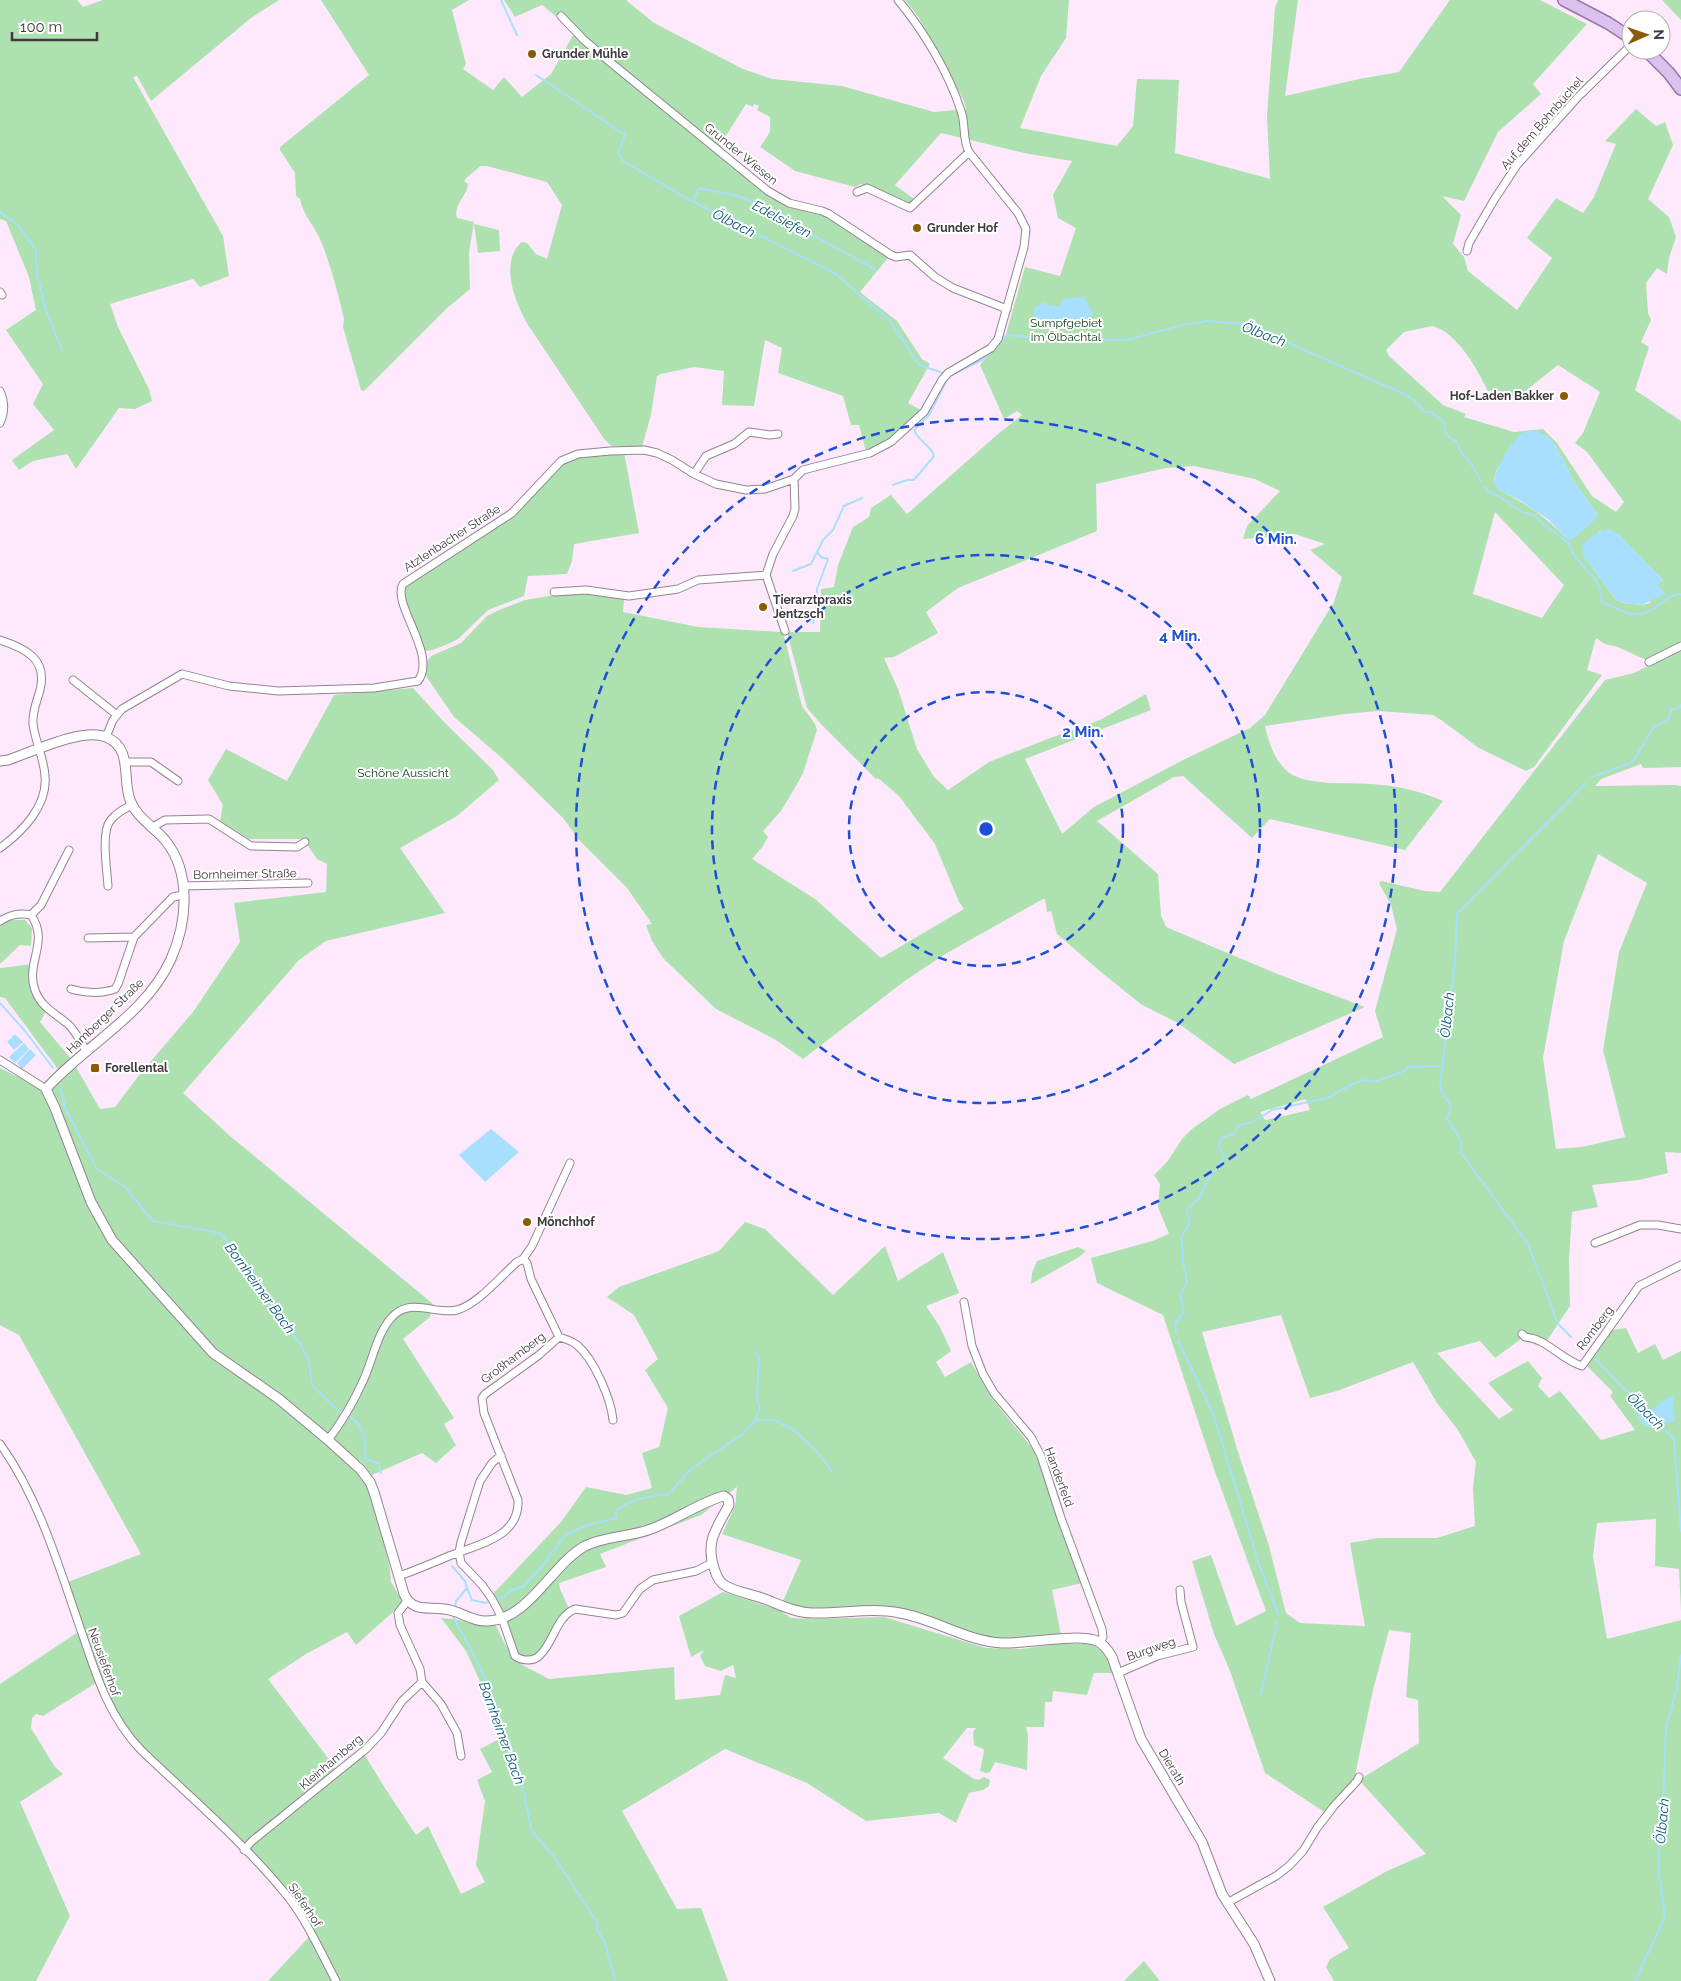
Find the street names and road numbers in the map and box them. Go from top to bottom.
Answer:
street label: Auf dem Bohnbüchel [1498,73,1586,172]
street label: Grunder Wiesen [702,120,780,188]
street label: Atzlenbacher Straße [401,502,503,574]
street label: Bornheimer Straße [193,866,297,882]
street label: Hamberger Straße [63,976,147,1056]
street label: Romberg [1574,1303,1616,1353]
street label: Großhamberg [478,1329,548,1387]
street label: Handerfeld [1042,1445,1076,1509]
street label: Neusieferhof [85,1626,123,1699]
street label: Burgweg [1125,1634,1177,1664]
street label: Kleinhamberg [297,1732,365,1792]
street label: Dierath [1156,1746,1188,1788]
street label: Sieferhof [285,1880,325,1930]

